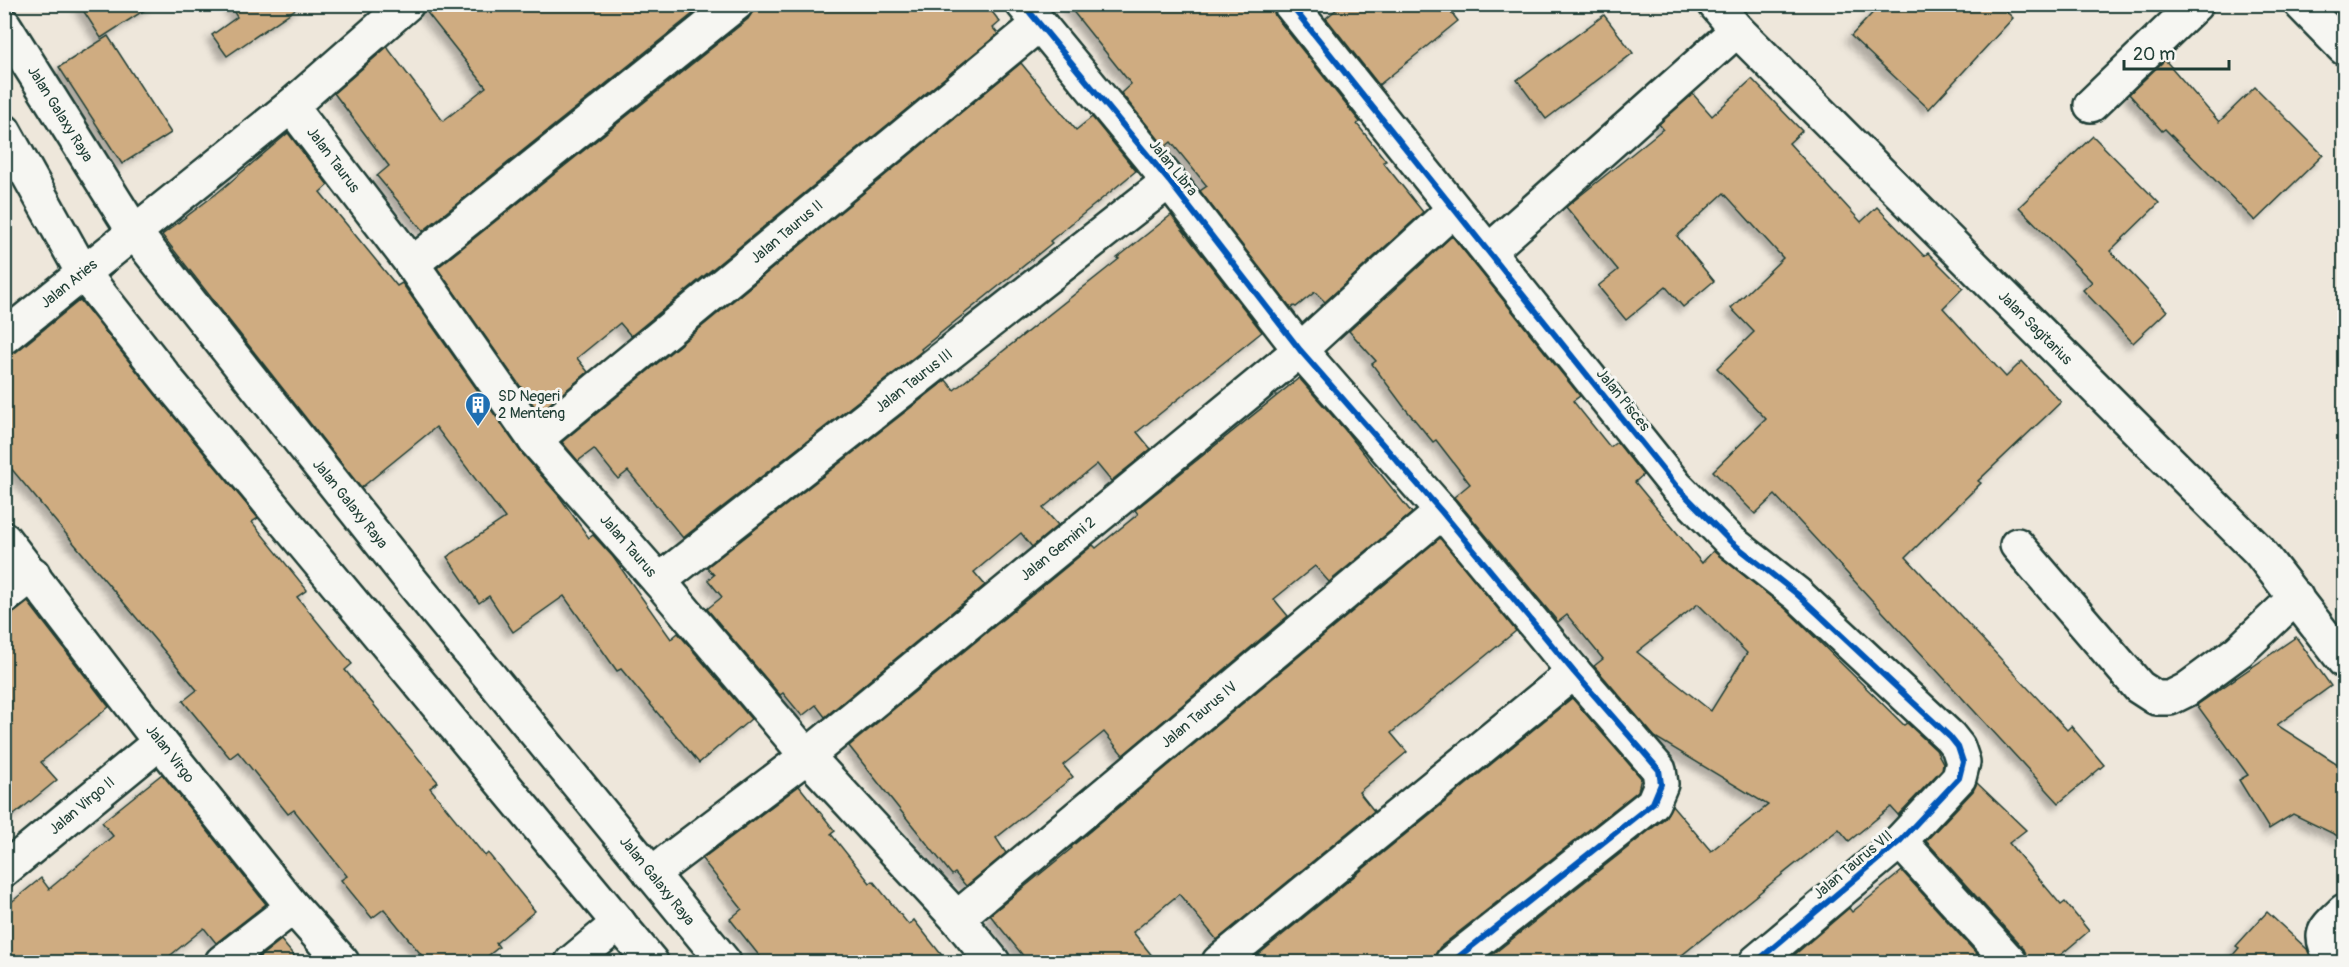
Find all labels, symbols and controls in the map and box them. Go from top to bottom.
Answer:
scale bar [2124,33,2229,71]
text: 20 m [2133,43,2175,66]
street label: Jalan Galaxy Raya [23,62,97,166]
street label: Jalan Taurus [302,123,364,197]
street label: Jalan Libra [1145,136,1201,200]
street label: Jalan Taurus II [747,196,827,268]
street label: Jalan Aries [37,255,102,313]
street label: Jalan Sagitarius [1994,287,2076,369]
street label: Jalan Taurus III [871,345,957,417]
street label: Jalan Pisces [1592,365,1654,435]
place label: SD Negeri 2 Menteng [498,387,565,423]
building icon: SD Negeri 2 Menteng [463,390,493,428]
street label: Jalan Galaxy Raya [308,455,392,553]
street label: Jalan Taurus [595,511,661,582]
street label: Jalan Gemini 2 [1016,513,1100,585]
street label: Jalan Taurus IV [1157,678,1241,752]
street label: Jalan Virgo [141,721,199,787]
street label: Jalan Virgo II [45,773,119,839]
street label: Jalan Taurus VII [1809,826,1897,904]
street label: Jalan Galaxy Raya [615,832,699,930]

